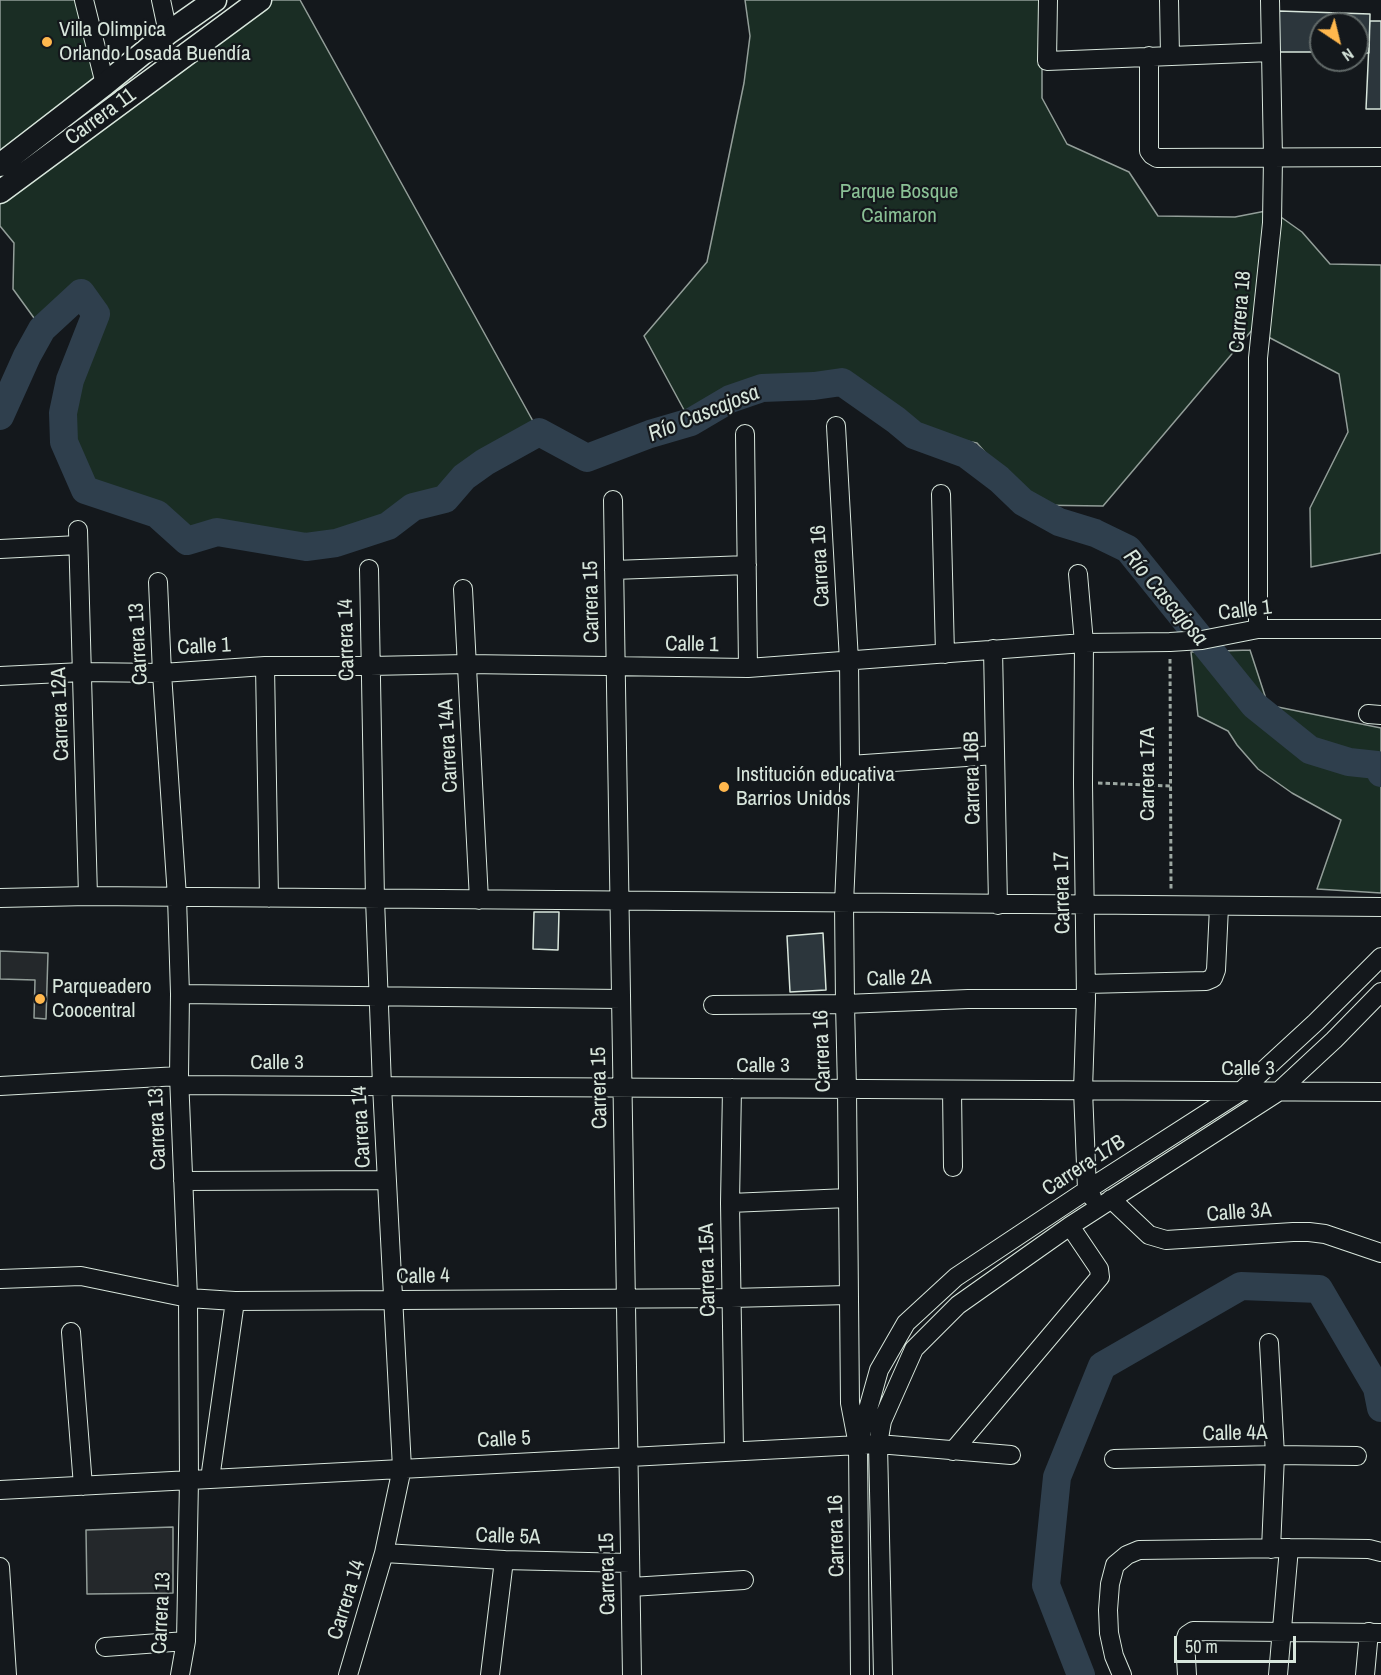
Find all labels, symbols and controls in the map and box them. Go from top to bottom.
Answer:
north arrow [1309,12,1369,72]
place label: Villa Olimpica Orlando Losada Buendía [59,17,250,67]
marker: Villa Olimpica Orlando Losada Buendía [40,35,54,49]
text: N [1338,43,1358,67]
street label: Carrera 11 [61,83,141,151]
park label: Parque Bosque Caimaron [840,179,958,229]
street label: Carrera 18 [1225,270,1257,354]
water label: Río Cascajosa [645,380,763,448]
street label: Carrera 16 [806,524,836,608]
water label: Río Cascajosa [1117,545,1213,651]
street label: Carrera 15 [579,561,605,643]
street label: Calle 1 [1217,595,1273,627]
street label: Carrera 14 [334,599,360,681]
street label: Carrera 13 [124,602,154,686]
street label: Calle 1 [665,632,719,658]
street label: Calle 1 [177,633,231,661]
street label: Carrera 12A [47,667,75,761]
street label: Carrera 14A [434,699,464,793]
street label: Carrera 17A [1135,727,1161,821]
street label: Carrera 16B [960,731,986,825]
place label: Institución educativa Barrios Unidos [736,762,895,812]
marker: Institución educativa Barrios Unidos [717,780,731,794]
street label: Carrera 17 [1050,852,1076,934]
street label: Calle 2A [866,965,932,993]
place label: Parqueadero Coocentral [52,974,152,1024]
marker: Parqueadero Coocentral [33,992,47,1006]
street label: Carrera 16 [809,1009,837,1093]
street label: Carrera 15 [587,1047,613,1129]
street label: Calle 3 [250,1050,304,1076]
street label: Calle 3 [736,1053,790,1079]
street label: Calle 3 [1221,1056,1275,1082]
street label: Carrera 14 [347,1085,377,1169]
street label: Carrera 13 [144,1087,172,1171]
street label: Carrera 17B [1038,1130,1130,1202]
street label: Calle 3A [1206,1198,1272,1228]
street label: Carrera 15A [695,1223,721,1317]
street label: Calle 4 [396,1264,450,1290]
street label: Calle 4A [1202,1421,1268,1447]
street label: Calle 5 [477,1426,531,1454]
street label: Carrera 16 [824,1495,850,1577]
street label: Calle 5A [475,1523,541,1551]
street label: Carrera 15 [595,1533,621,1615]
street label: Carrera 14 [323,1557,371,1643]
street label: Carrera 13 [147,1571,177,1655]
scale bar [1177,1624,1298,1662]
text: 50 m [1185,1634,1218,1659]

